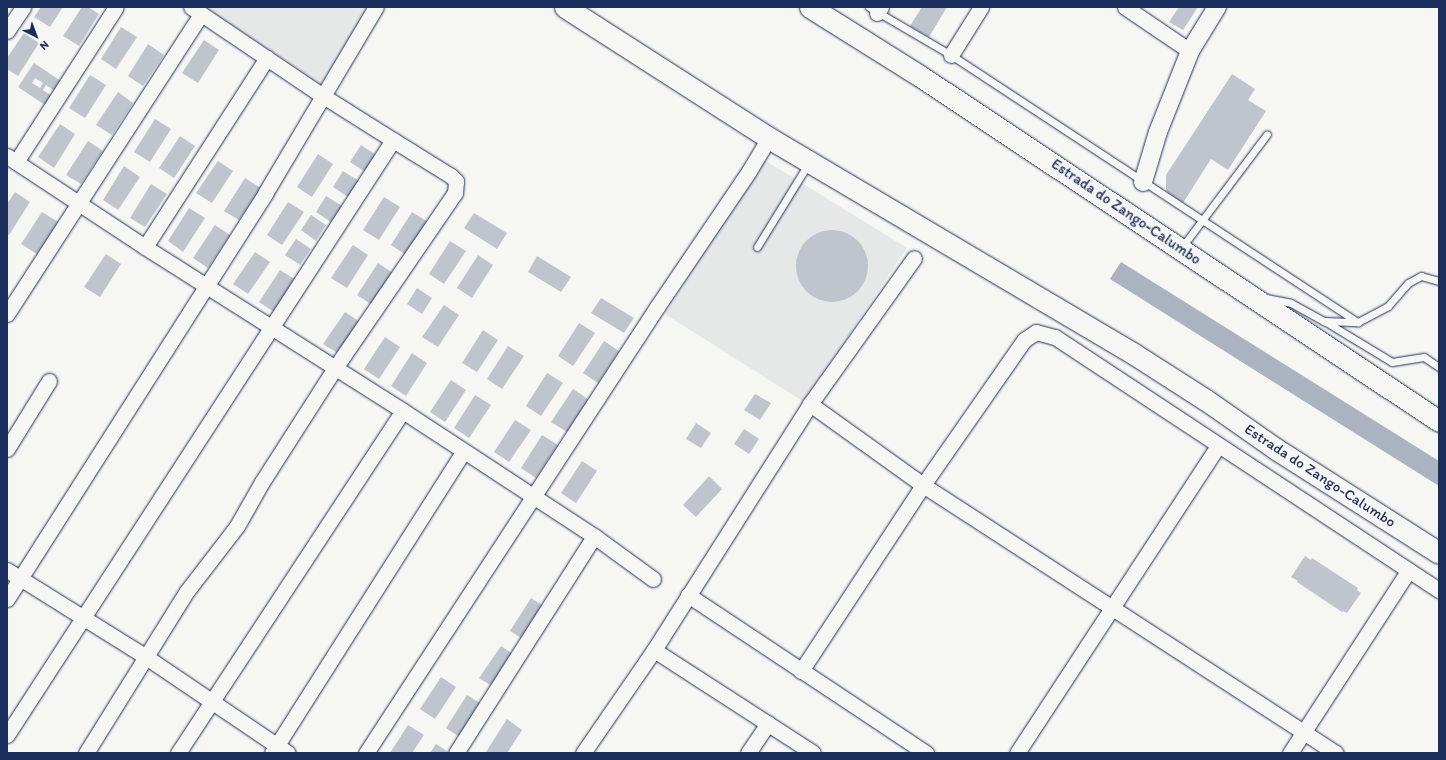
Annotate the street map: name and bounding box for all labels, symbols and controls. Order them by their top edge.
north arrow [16,16,56,56]
text: N [37,38,51,53]
street label: Estrada do Zango-Calumbo [1048,155,1204,269]
street label: Estrada do Zango-Calumbo [1241,420,1399,532]

